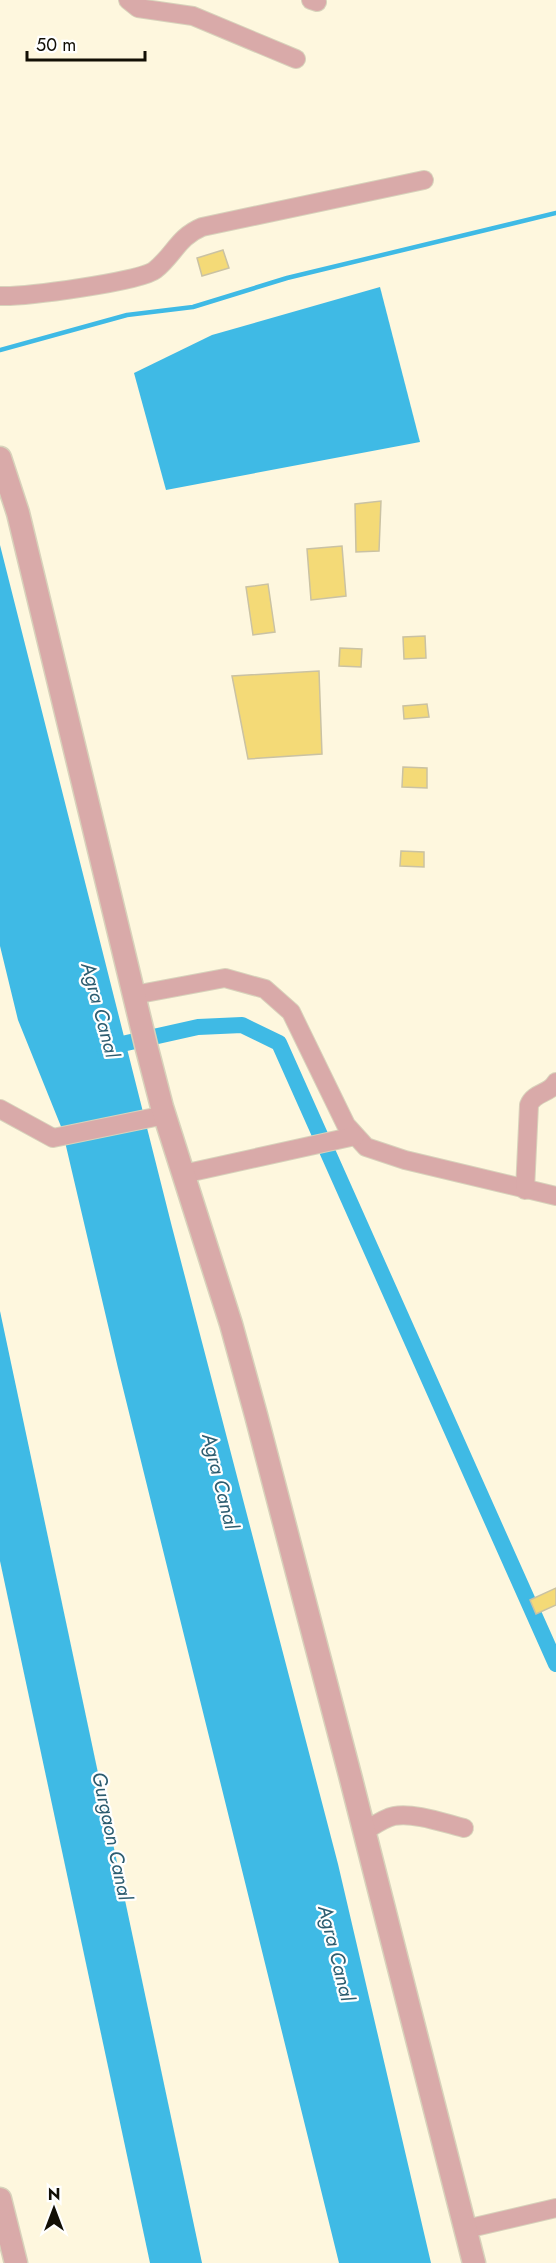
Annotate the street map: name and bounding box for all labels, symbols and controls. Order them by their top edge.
scale bar [27,24,146,62]
text: 50 m [36,32,76,58]
water label: Agra Canal [73,958,127,1062]
water label: Agra Canal [194,1429,246,1533]
water label: Gurgaon Canal [84,1769,140,1904]
water label: Agra Canal [310,1901,362,2005]
north arrow [24,2179,84,2239]
text: N [48,2183,60,2206]

